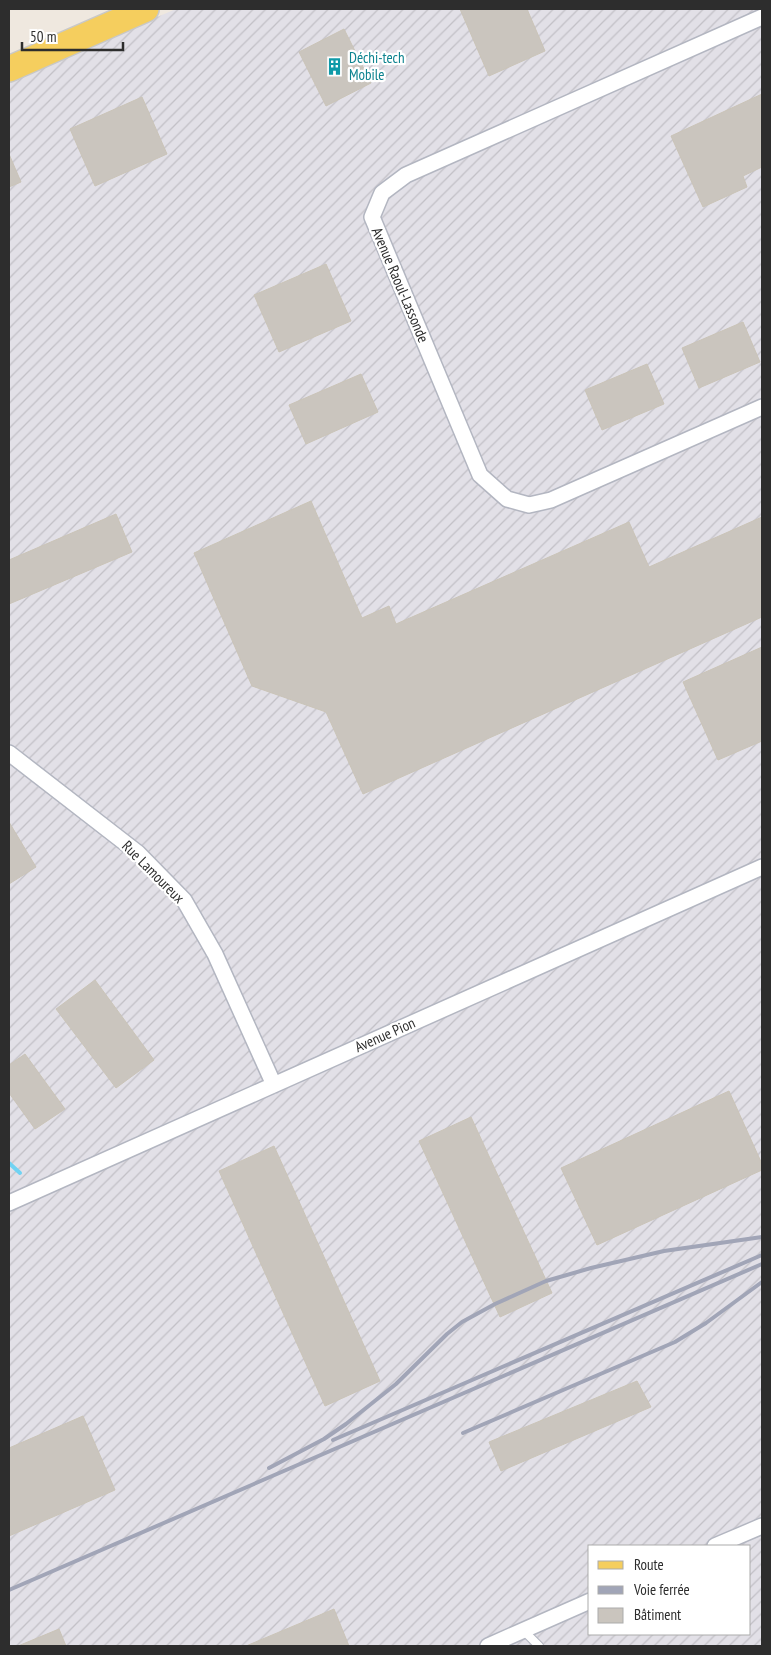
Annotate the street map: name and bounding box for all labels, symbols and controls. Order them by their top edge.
scale bar [22,20,124,52]
text: 50 m [30,27,56,46]
place label: Déchi-tech Mobile [349,48,405,84]
building icon: Déchi-tech Mobile [325,57,345,77]
street label: Avenue Raoul-Lassonde [368,224,433,345]
street label: Rue Lamoureux [118,836,189,907]
street label: Avenue Pion [352,1013,418,1056]
legend [588,1545,751,1635]
text: Route [634,1555,664,1574]
text: Voie ferrée [633,1580,690,1599]
text: Bâtiment [634,1605,681,1624]

